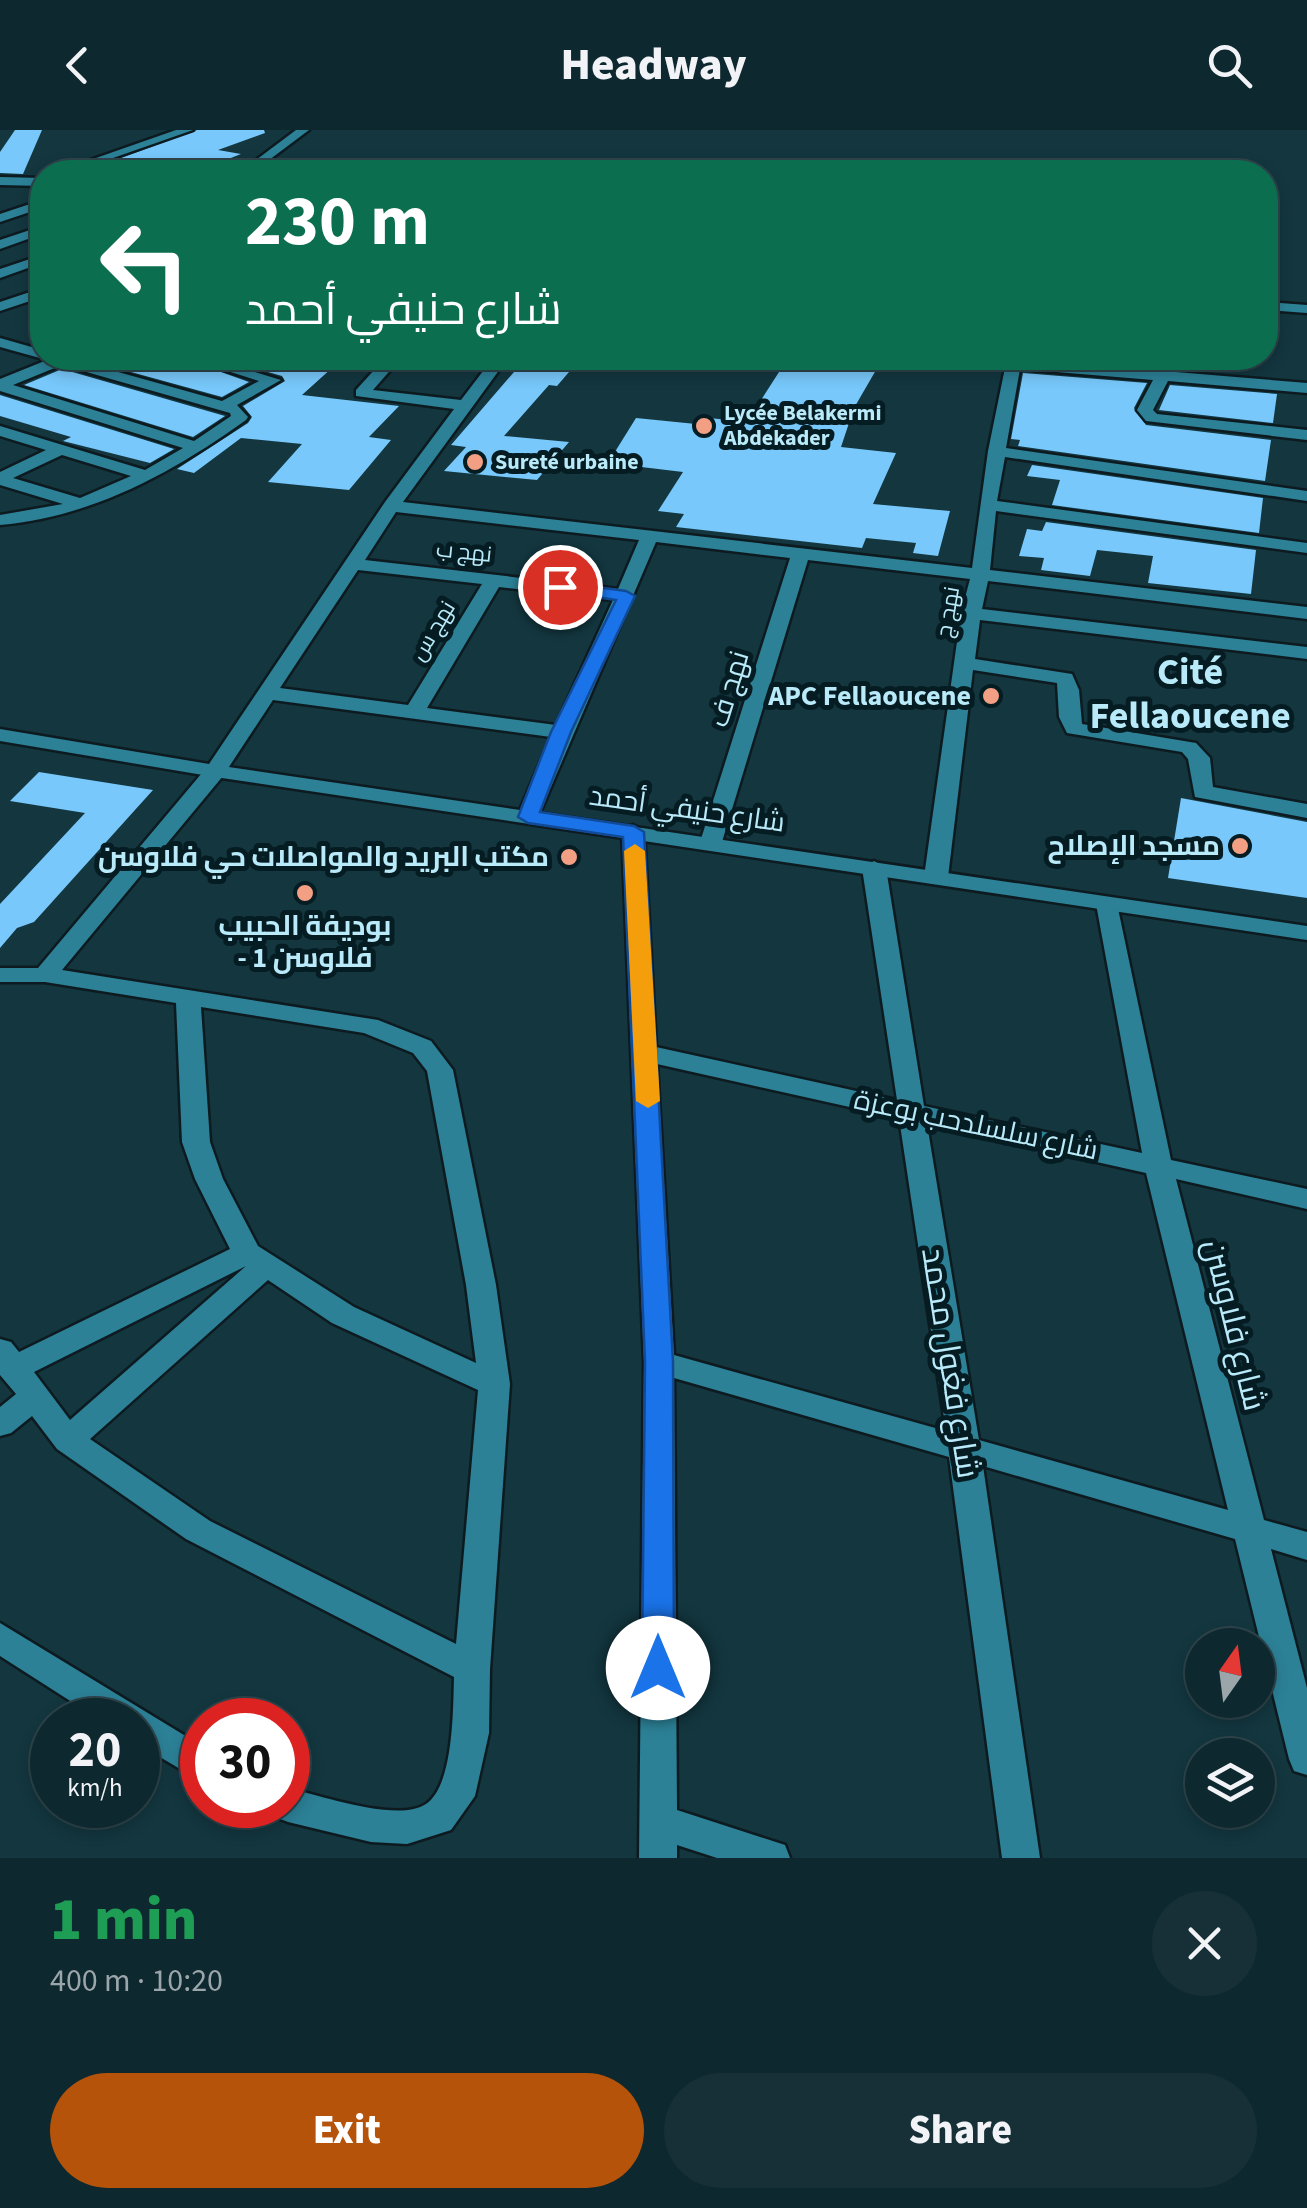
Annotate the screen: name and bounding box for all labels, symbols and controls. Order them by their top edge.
text: Headway [560,33,747,97]
icon: back [50,38,105,93]
icon: search [1202,38,1257,93]
text: 230 m [245,172,430,272]
icon: left [80,200,210,330]
text: شارع حنيفي أحمد [245,278,562,342]
place label: Lycée Belakermi Abdekader [723,397,882,454]
marker: Lycée Belakermi Abdekader [693,415,715,437]
place label: Sureté urbaine [495,446,639,478]
marker: Sureté urbaine [464,451,486,473]
street label: نهج ب [434,533,494,571]
pin [518,545,603,630]
icon: arrive [533,560,588,615]
street label: نهج ج [928,584,968,640]
street label: نهج س [402,595,464,667]
district label: Cité Fellaoucene [1089,645,1291,743]
street label: نهج ف [698,646,760,732]
place label: APC Fellaoucene [767,676,971,716]
marker: APC Fellaoucene [980,685,1002,707]
street label: شارع حنيفي أحمد [587,775,787,844]
place label: مسجد اﻹصلاح [1047,826,1220,866]
marker: مسجد اﻹصلاح [1229,835,1251,857]
place label: مكتب البريد والمواصلات حي فلاوسن [98,837,549,879]
marker: مكتب البريد والمواصلات حي فلاوسن [558,846,580,868]
marker: بوديفة الحبيب - فلاوسن 1 [294,882,316,904]
place label: بوديفة الحبيب - فلاوسن 1 [219,906,391,978]
street label: شارع سلسلدحب بوعزة [850,1080,1102,1170]
street label: شارع فلاوسن [1191,1235,1277,1415]
street label: شارع فغول محمد [909,1244,991,1482]
position arrow [606,1616,710,1720]
north arrow [1185,1628,1275,1718]
map controls [1185,1628,1275,1828]
speed limit sign: 30 [180,1698,310,1828]
text: 20 [69,1715,121,1786]
button: layers [1185,1738,1275,1828]
text: km/h [67,1770,123,1806]
text: 1 min [50,1878,197,1963]
button: close [1152,1891,1257,1996]
text: 400 m · 10:20 [50,1958,223,2004]
button: Exit [50,2073,644,2188]
button: Share [664,2073,1257,2188]

